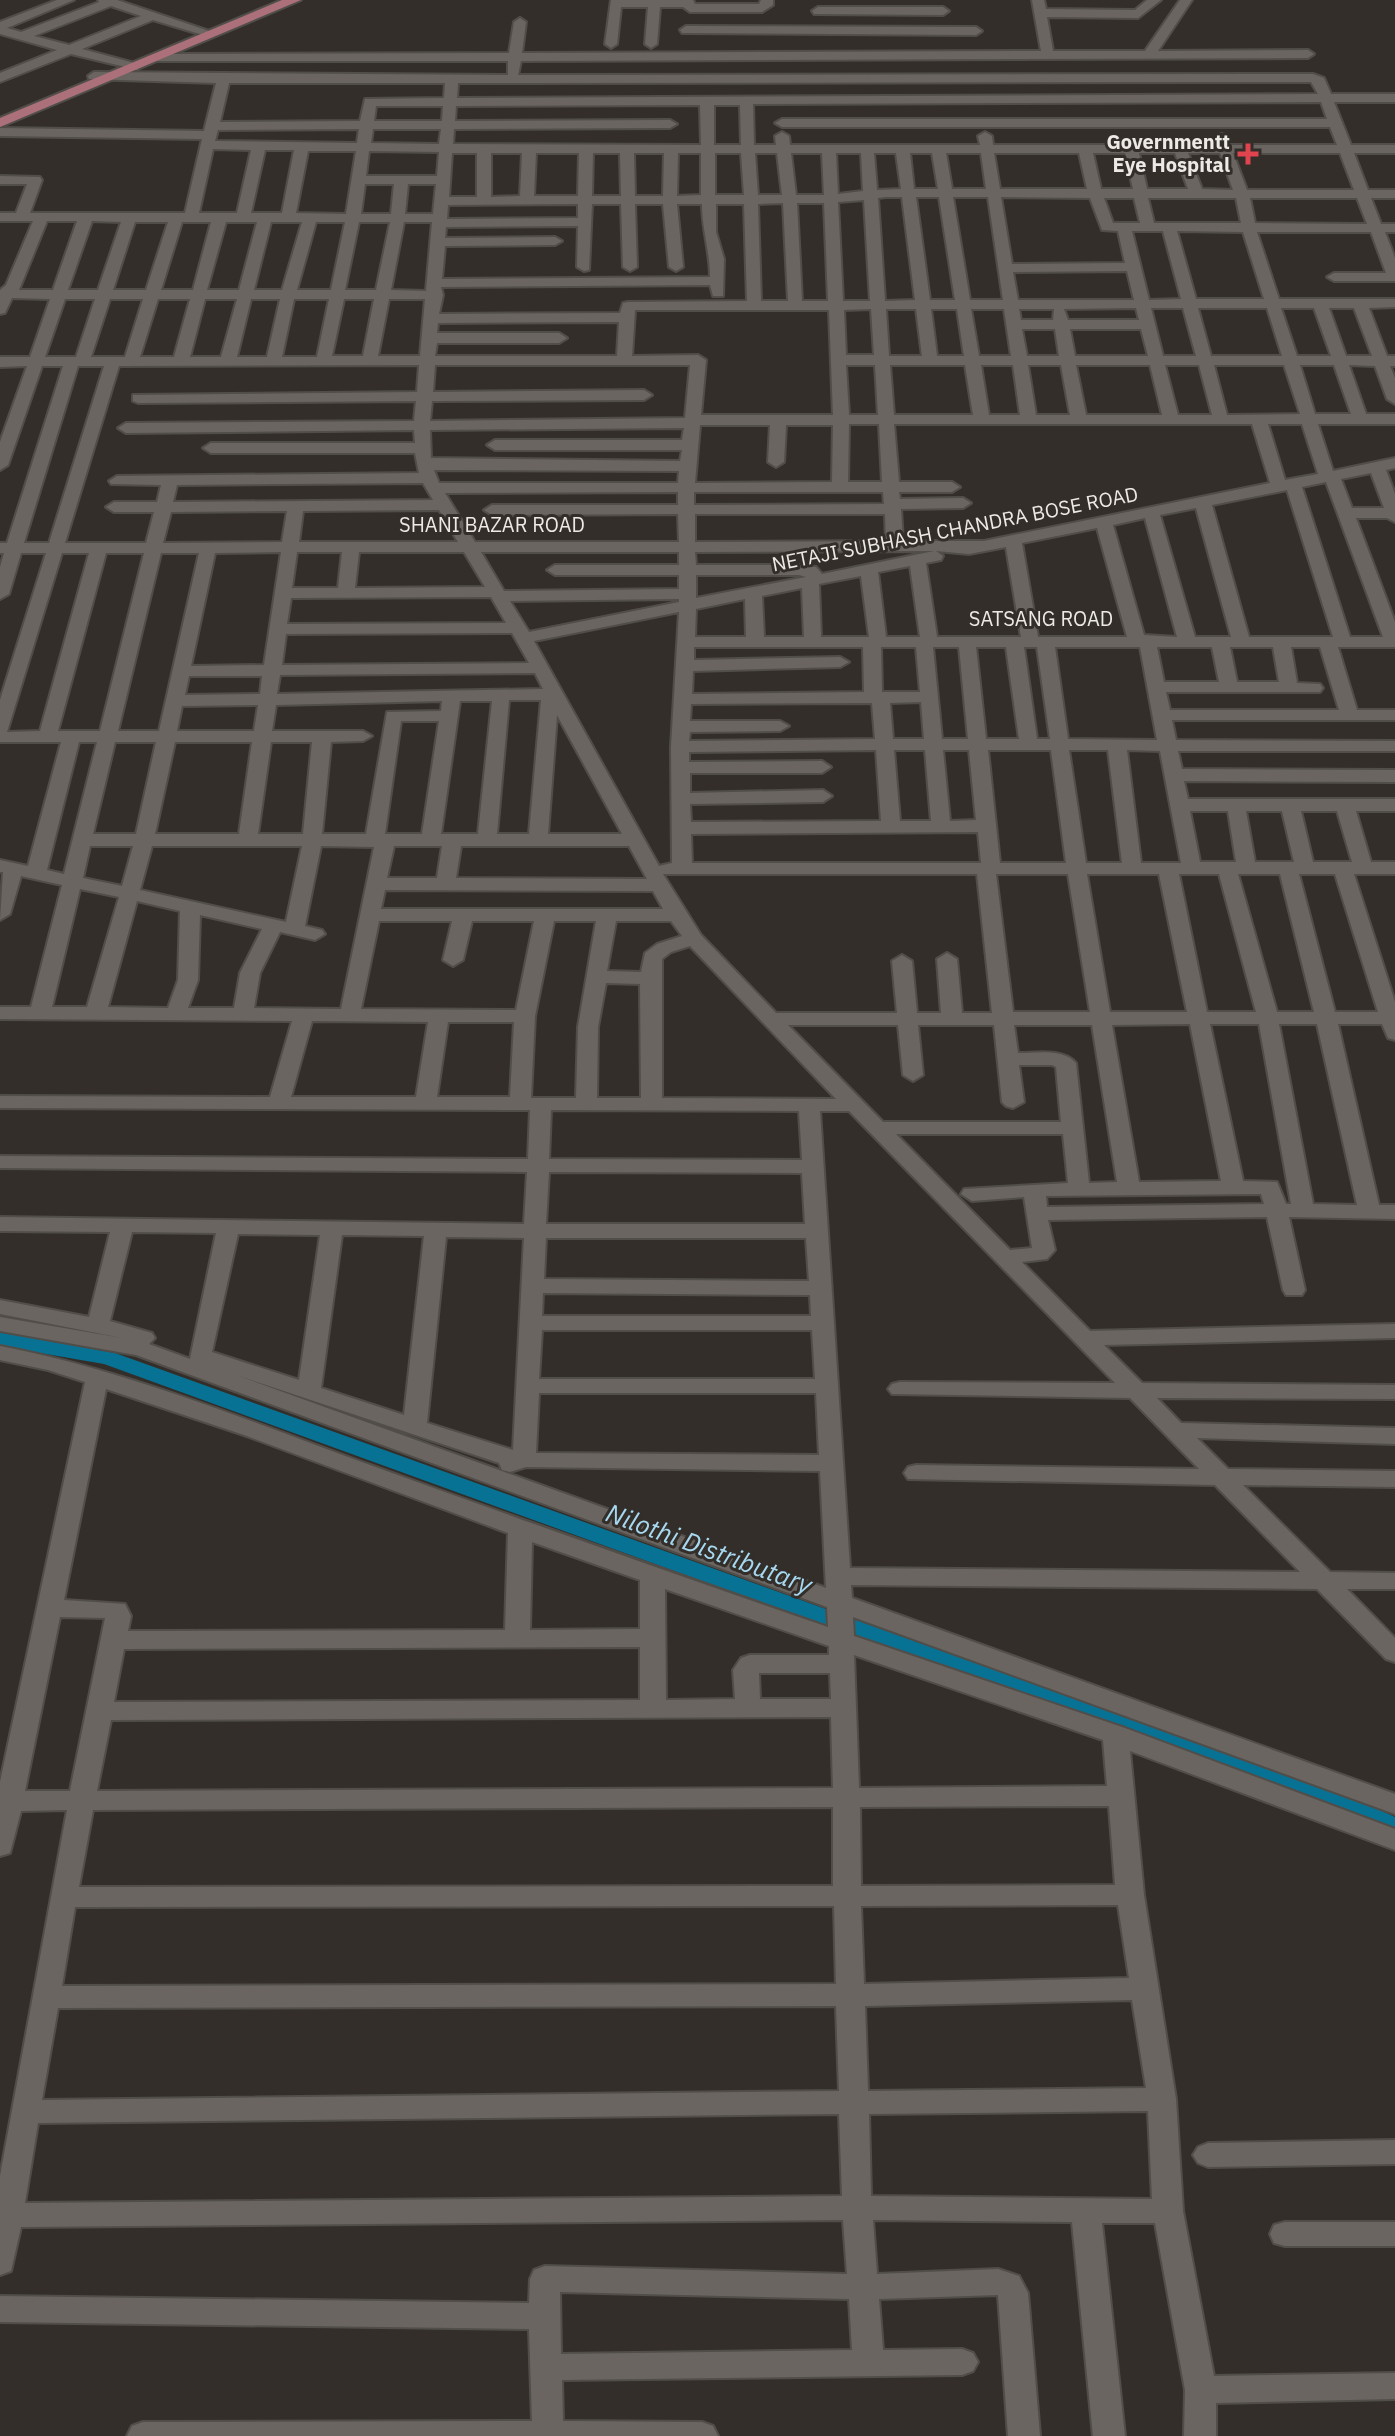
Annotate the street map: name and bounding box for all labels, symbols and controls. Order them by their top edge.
place label: Governmentt Eye Hospital [1106,128,1230,178]
marker: Governmentt Eye Hospital [1237,143,1259,165]
street label: NETAJI SUBHASH CHANDRA BOSE ROAD [769,480,1140,577]
street label: SHANI BAZAR ROAD [399,511,585,538]
street label: SATSANG ROAD [969,605,1113,632]
water label: Nilothi Distributary [602,1495,818,1602]

